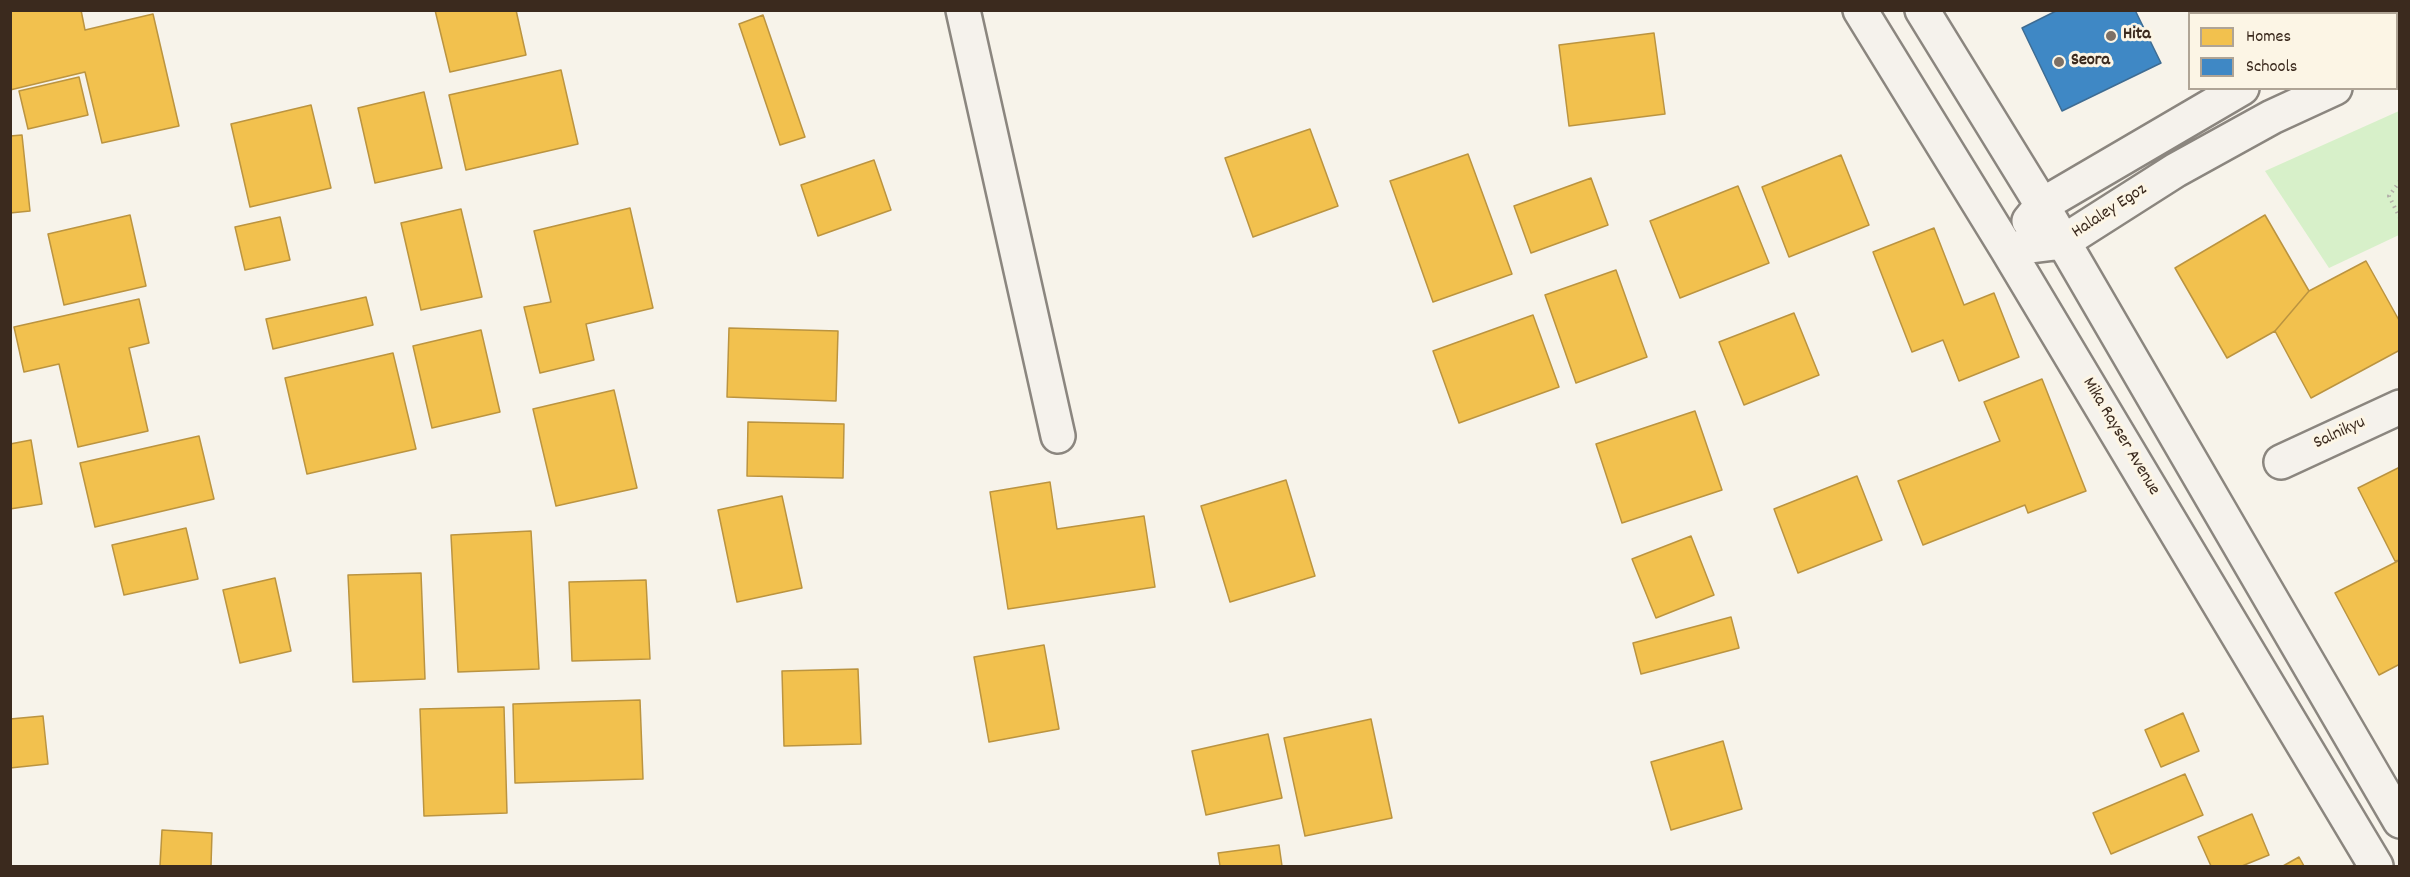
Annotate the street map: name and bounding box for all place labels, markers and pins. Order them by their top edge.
place label: Hita [2123,25,2151,47]
marker: Hita [2104,29,2118,43]
place label: Seora [2071,51,2110,73]
marker: Seora [2052,55,2066,69]

